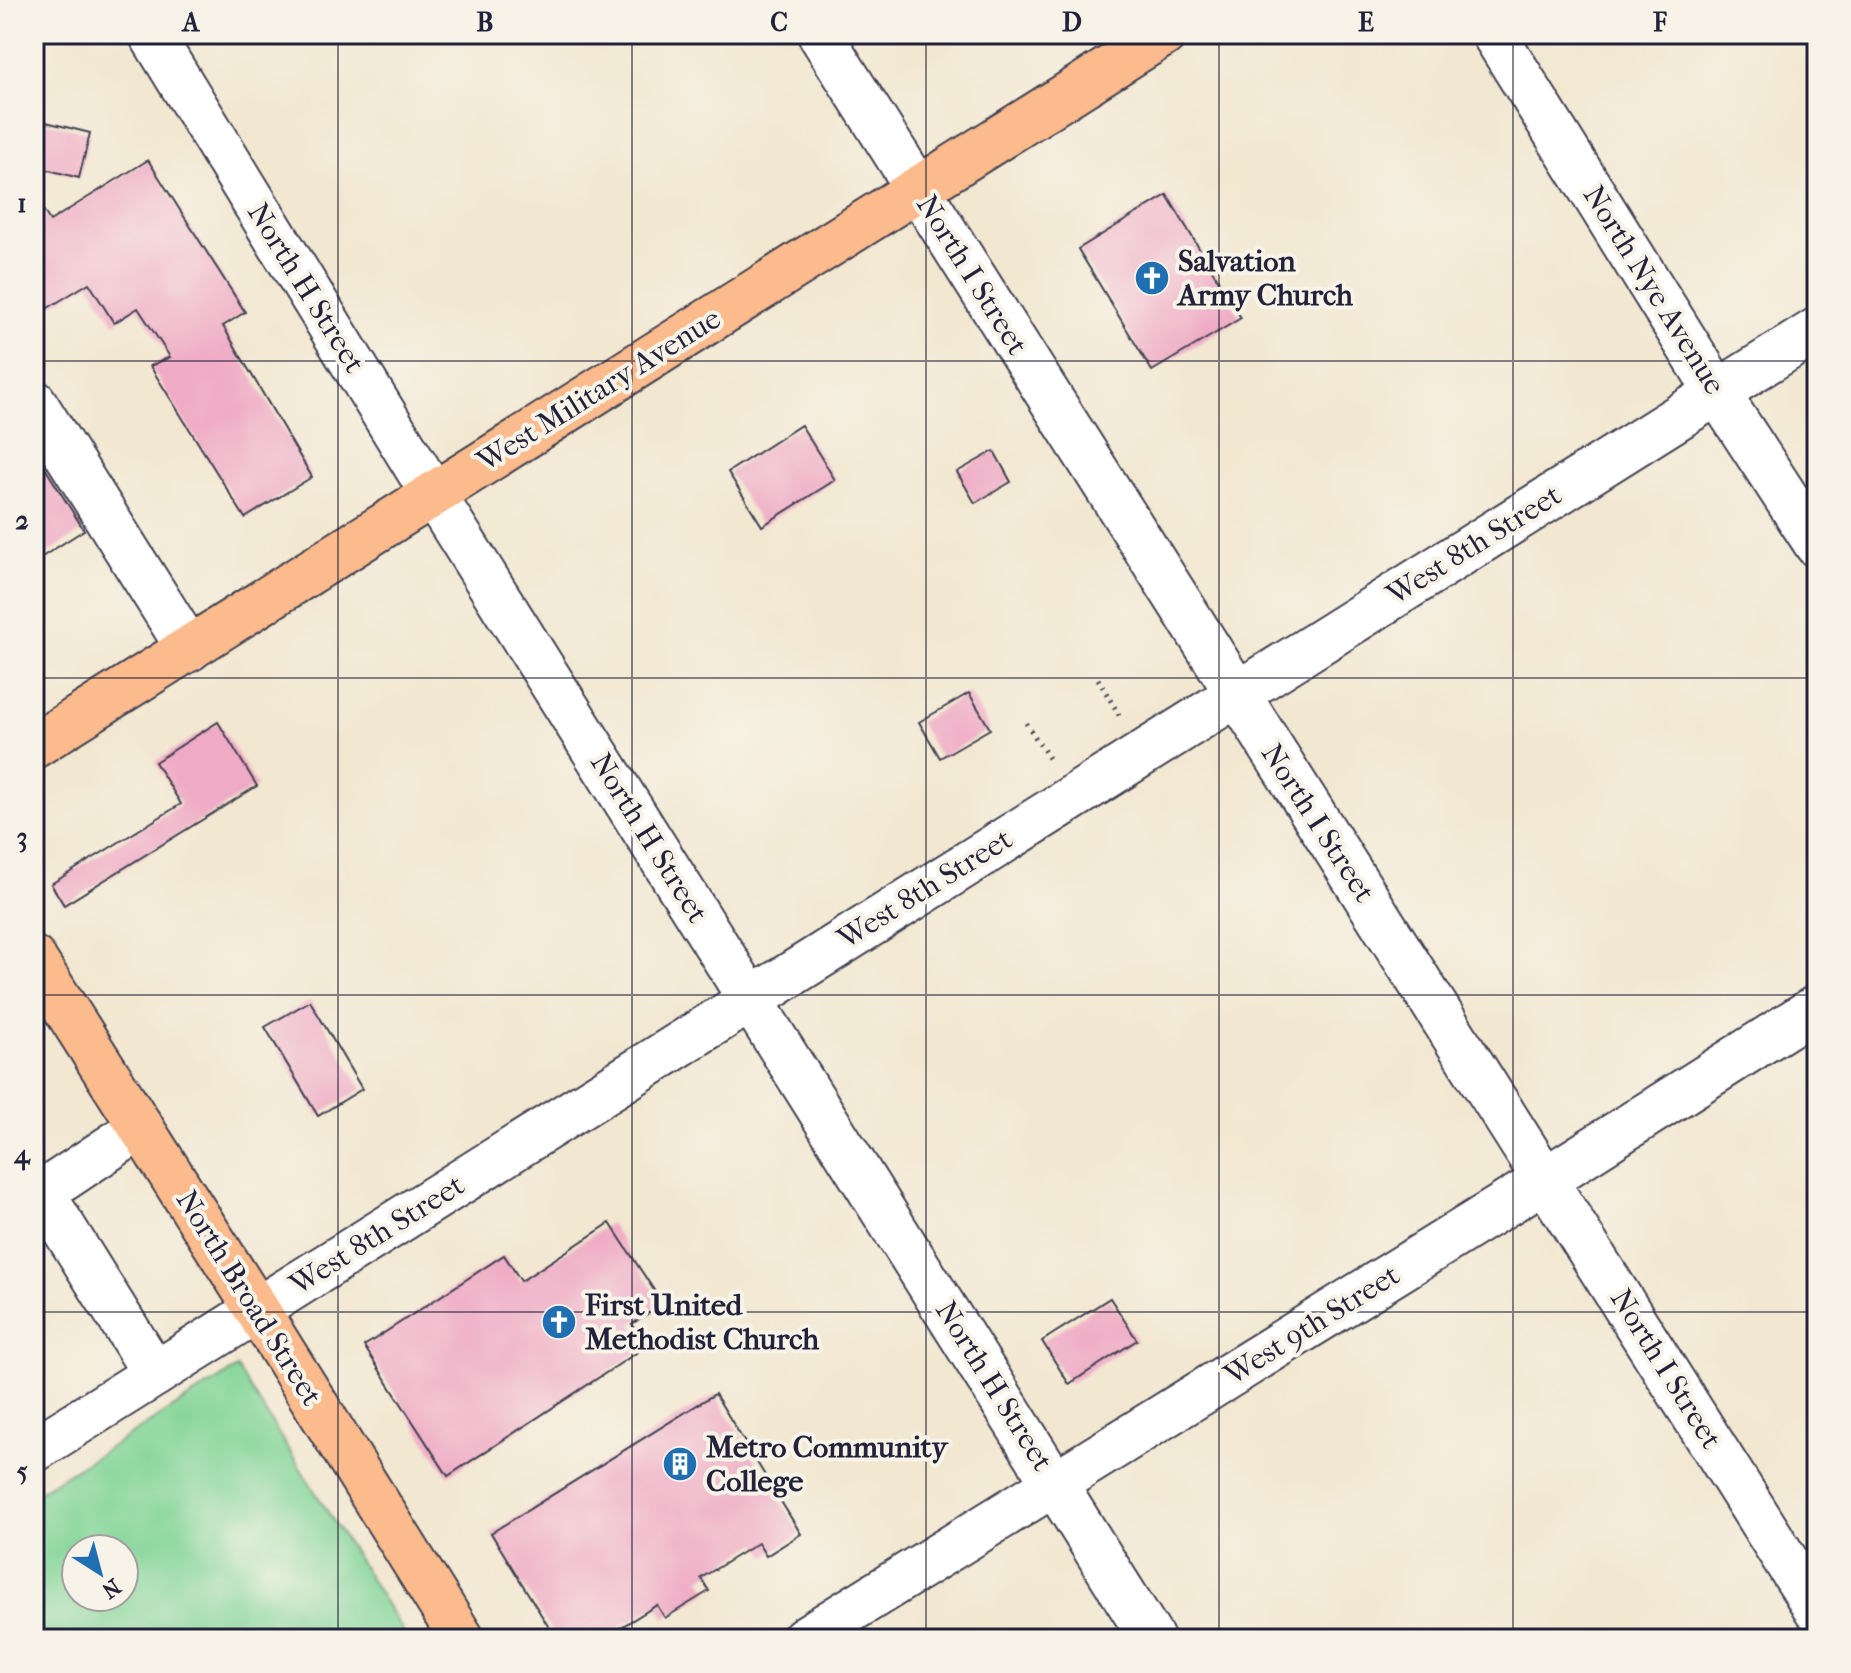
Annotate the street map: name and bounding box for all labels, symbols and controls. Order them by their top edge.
text: A [181,7,201,38]
text: B [477,7,494,38]
text: C [770,7,788,38]
text: D [1062,7,1082,38]
text: E [1358,7,1374,38]
text: F [1652,7,1667,38]
street label: North Nye Avenue [1576,179,1732,401]
text: 1 [17,188,27,219]
street label: North I Street [909,189,1035,361]
street label: North H Street [240,197,372,380]
place label: Salvation Army Church [1176,244,1354,313]
church icon: Salvation Army Church [1133,259,1171,297]
street label: West Military Avenue [470,301,727,480]
street label: West 8th Street [1380,477,1568,613]
text: 2 [15,505,29,536]
street label: North I Street [1254,737,1382,909]
street label: North H Street [583,747,715,930]
street label: West 8th Street [831,821,1019,957]
text: 3 [17,822,27,853]
text: 4 [13,1139,31,1171]
street label: West 8th Street [283,1167,471,1303]
street label: North Broad Street [169,1184,329,1412]
street label: West 9th Street [1217,1257,1406,1393]
street label: North I Street [1603,1283,1729,1455]
place label: First United Methodist Church [585,1288,820,1357]
street label: North H Street [928,1295,1060,1478]
church icon: First United Methodist Church [540,1303,578,1341]
place label: Metro Community College [706,1430,950,1499]
building icon: Metro Community College [661,1445,699,1483]
text: 5 [16,1456,28,1487]
north arrow [60,1533,140,1613]
text: N [97,1573,126,1604]

